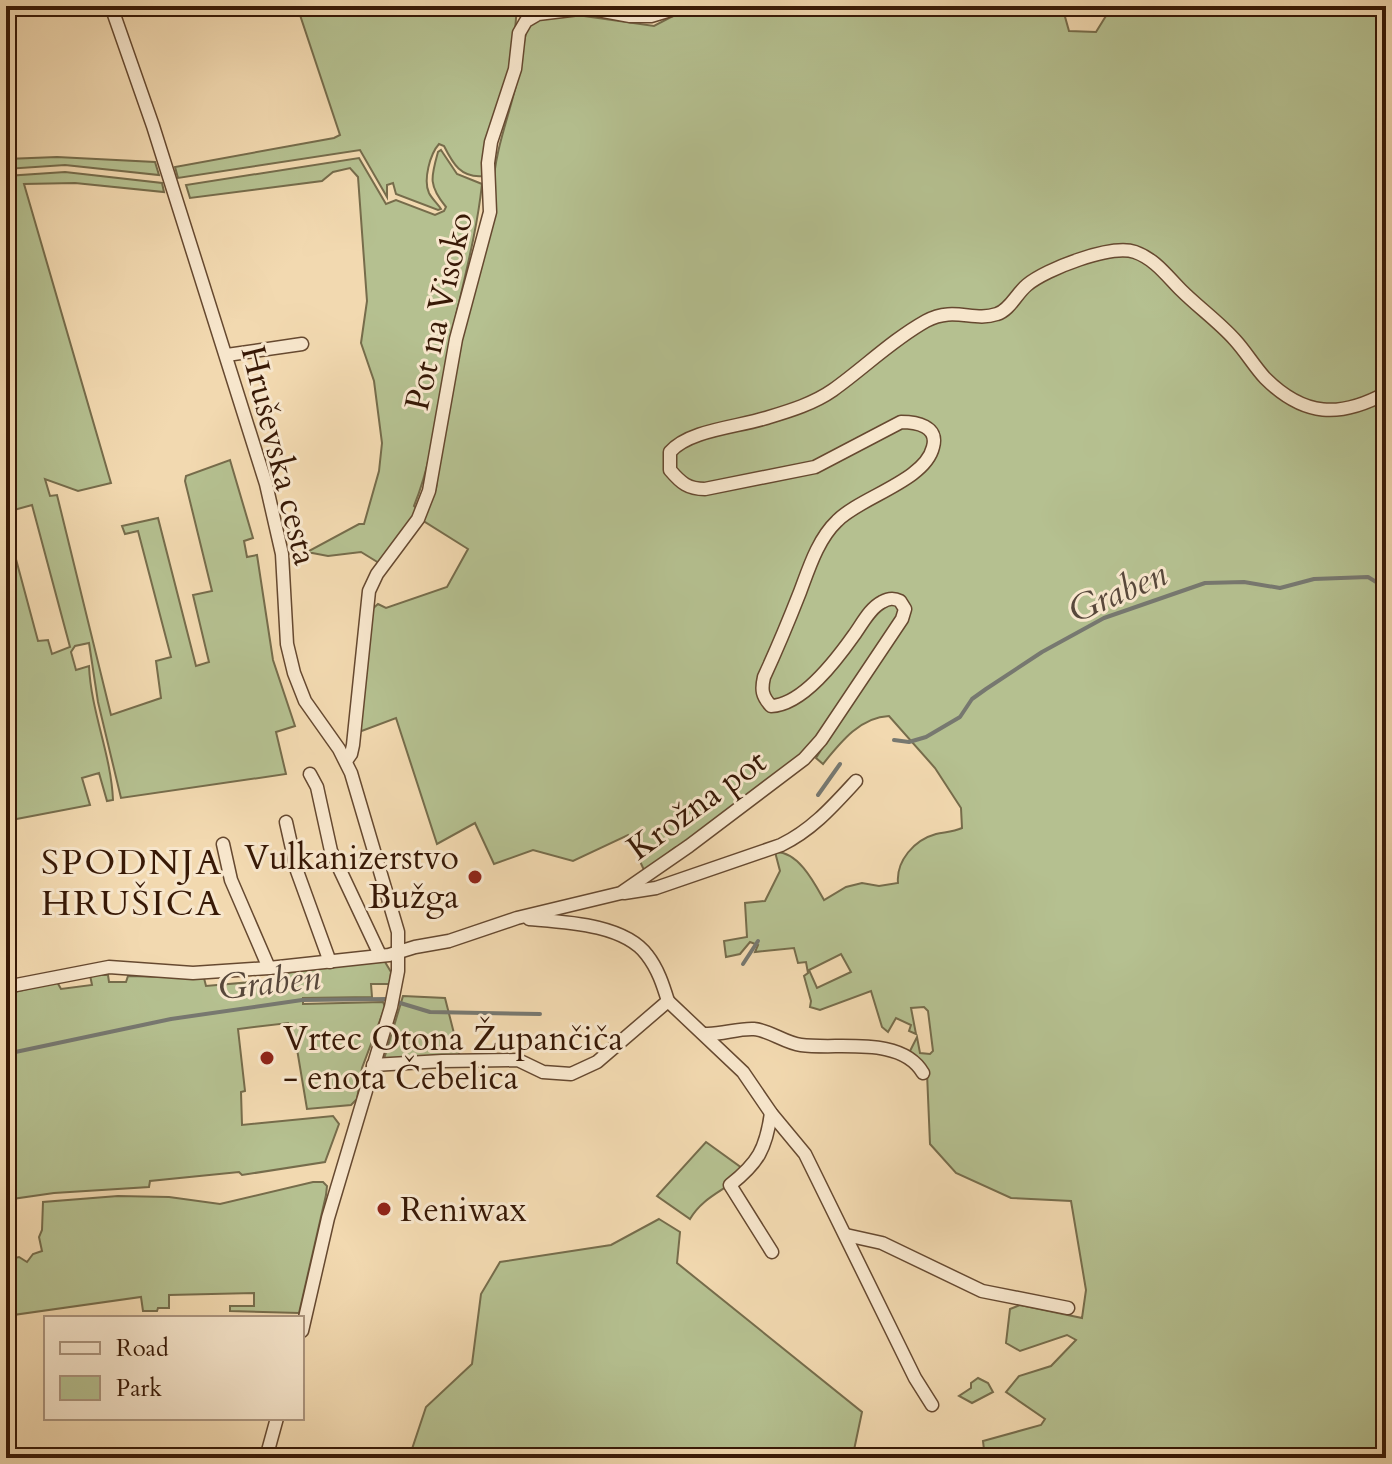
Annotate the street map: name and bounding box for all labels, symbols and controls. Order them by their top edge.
street label: Pot na Visoko [394,207,484,415]
street label: Hruševska cesta [230,341,329,570]
water label: Graben [1061,550,1175,635]
street label: Krožna pot [618,739,776,871]
place label: Vulkanizerstvo Bužga [244,835,459,920]
district label: SPODNJA HRUŠICA [41,838,223,928]
marker: Vulkanizerstvo Bužga [466,868,484,886]
water label: Graben [216,953,323,1012]
place label: Vrtec Otona Župančiča - enota Čebelica [283,1016,623,1101]
marker: Vrtec Otona Župančiča - enota Čebelica [258,1049,276,1067]
place label: Reniwax [400,1187,527,1233]
marker: Reniwax [375,1200,393,1218]
legend [44,1316,304,1420]
text: Road [116,1332,169,1365]
text: Park [116,1372,162,1405]

